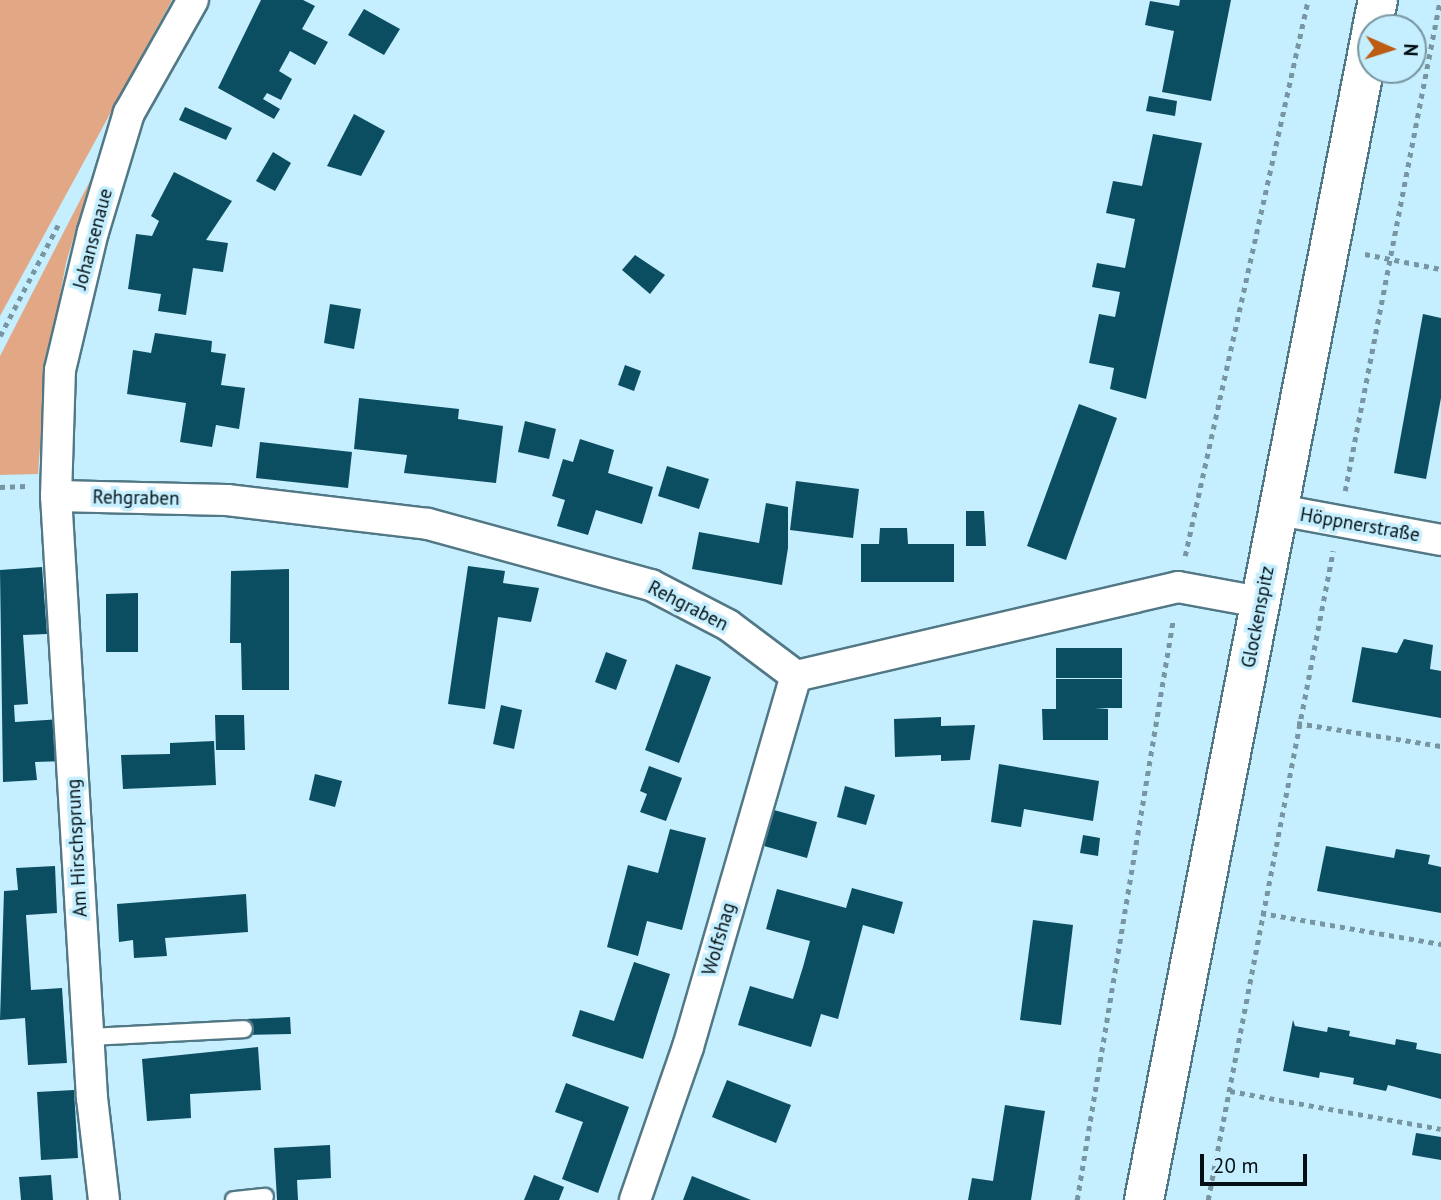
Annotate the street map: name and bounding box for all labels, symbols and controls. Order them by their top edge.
north arrow [1357,14,1427,84]
text: N [1399,43,1423,57]
street label: Johansenaue [69,186,117,292]
street label: Rehgraben [92,486,180,510]
street label: Höppnerstraße [1298,503,1422,547]
street label: Glockenspitz [1237,564,1279,670]
street label: Rehgraben [644,576,732,636]
street label: Am Hirschsprung [62,778,92,918]
street label: Wolfshag [698,900,740,978]
scale bar [1203,1140,1310,1184]
text: 20 m [1213,1152,1259,1179]

